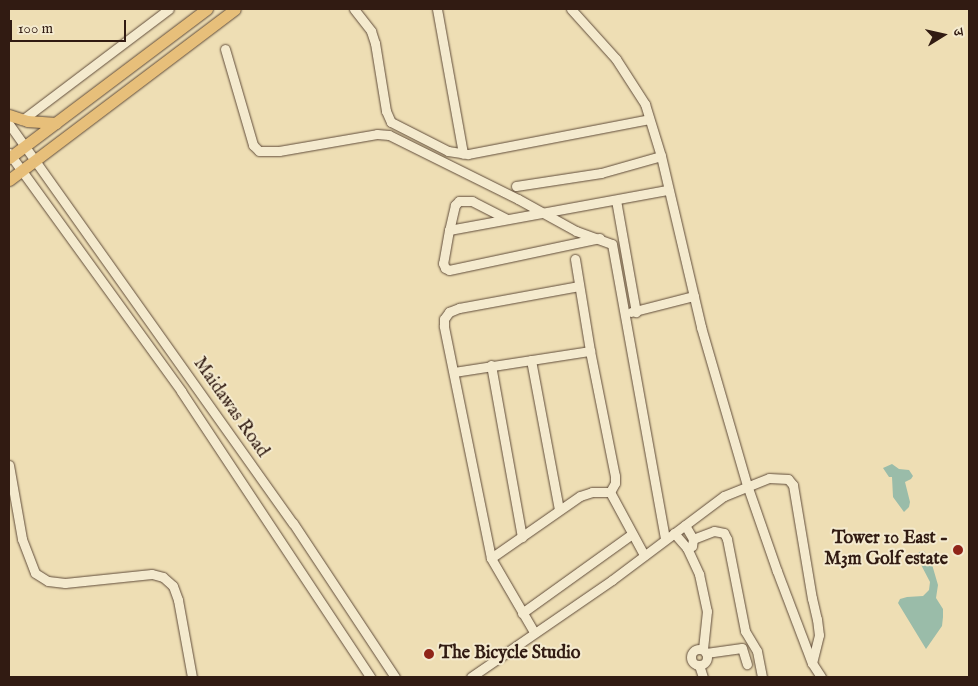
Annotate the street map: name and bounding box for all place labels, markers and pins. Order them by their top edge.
place label: Tower 10 East - M3m Golf estate [824,529,948,572]
marker: Tower 10 East - M3m Golf estate [952,544,964,556]
place label: The Bicycle Studio [439,643,580,665]
marker: The Bicycle Studio [423,648,435,660]

